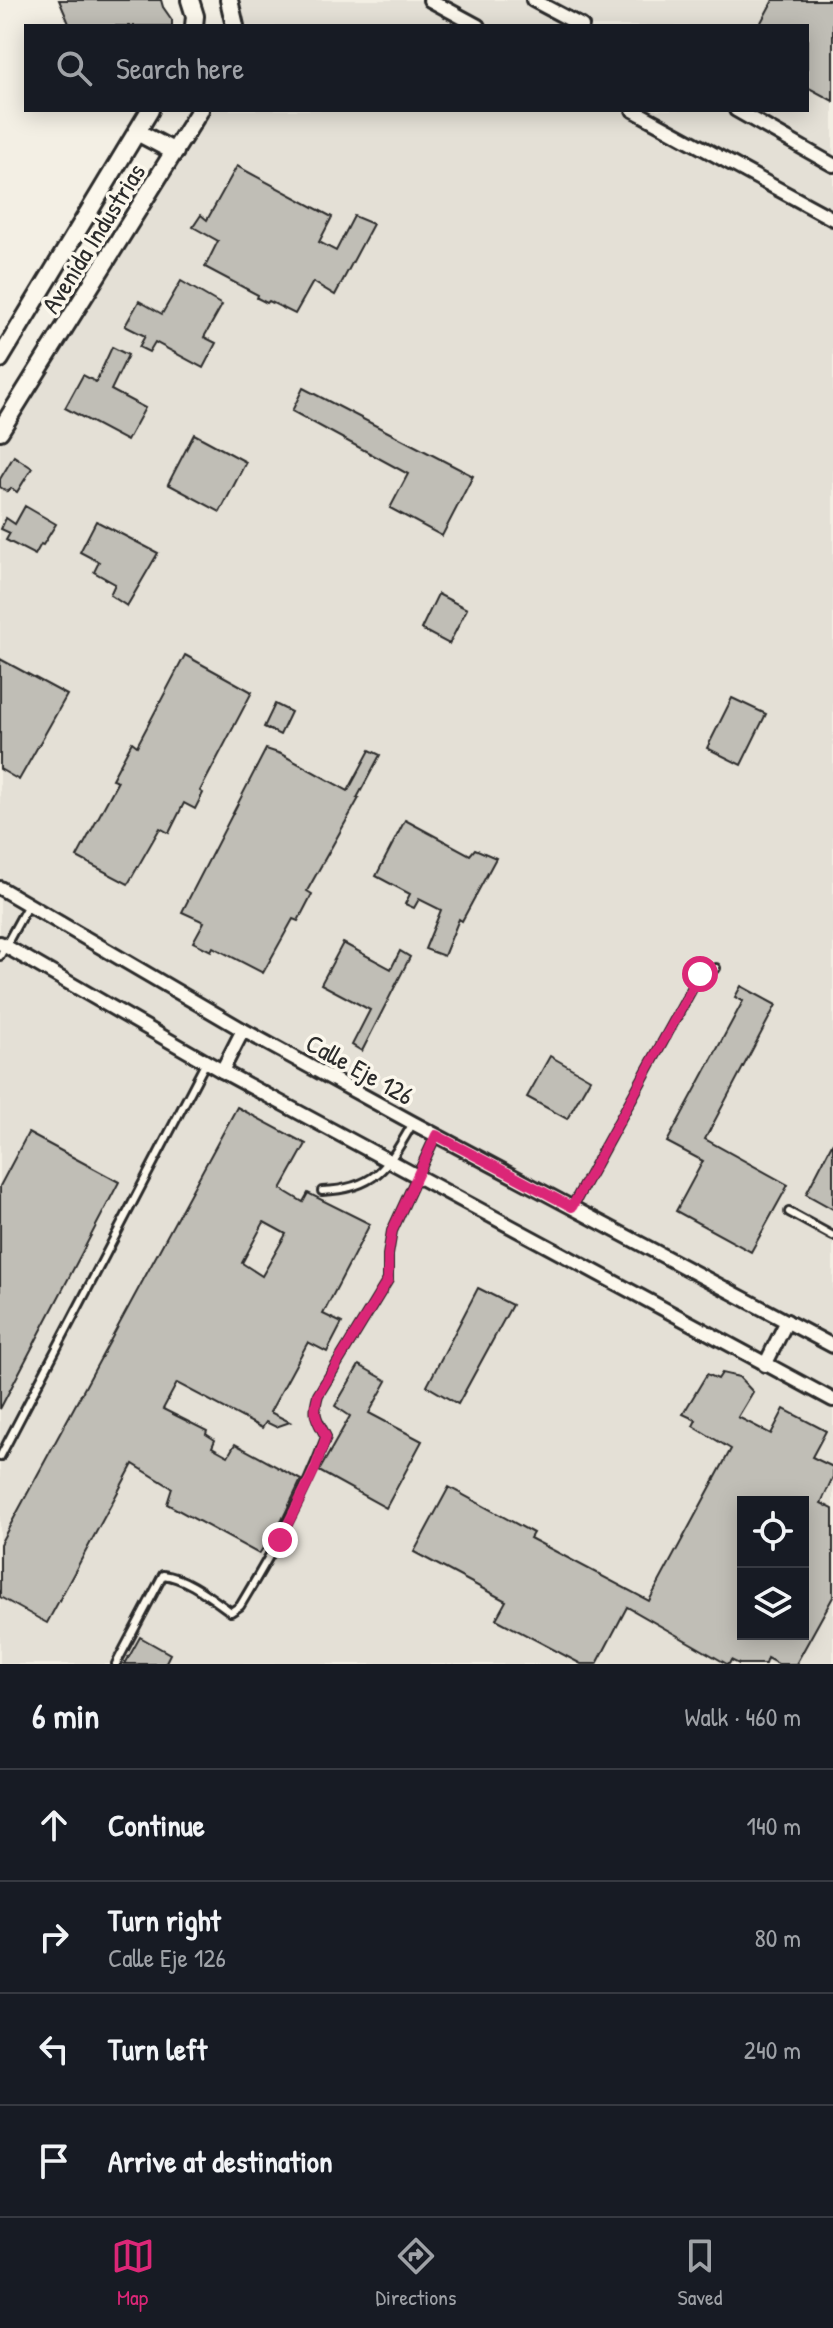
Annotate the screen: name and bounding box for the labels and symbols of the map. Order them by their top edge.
street label: Avenida Industrias [33,156,153,320]
route start [682,956,718,992]
street label: Calle Eje 126 [300,1025,420,1113]
route end [262,1522,298,1558]

